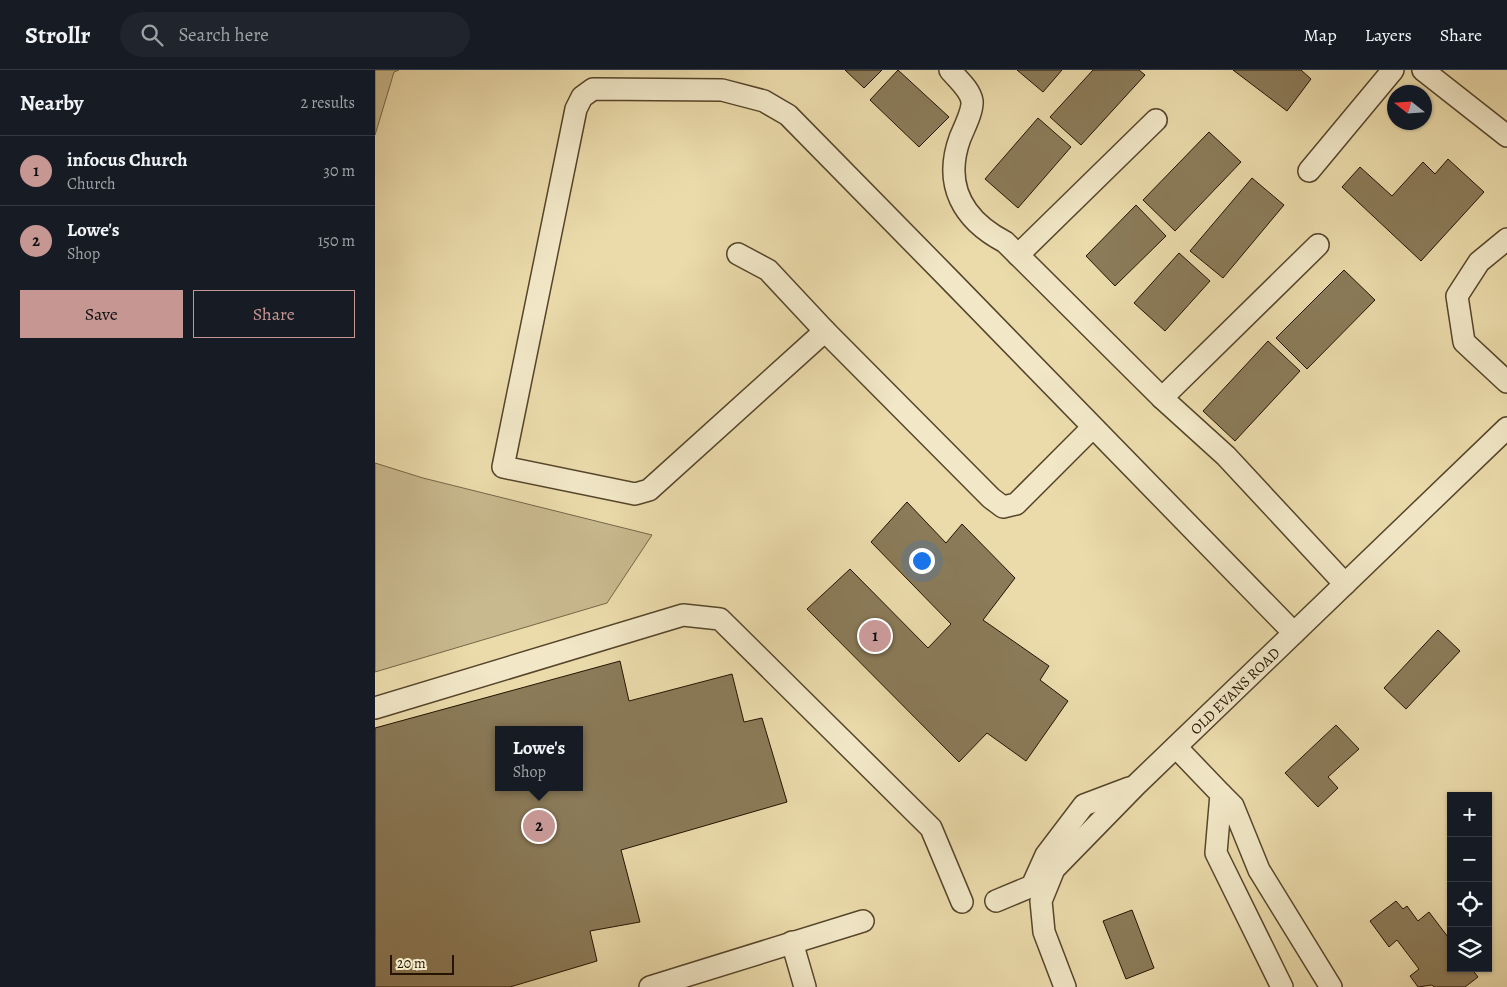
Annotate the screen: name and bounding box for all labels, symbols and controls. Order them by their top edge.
search box [120,12,470,57]
text: Strollr [25,19,90,51]
icon: search [138,21,166,49]
text: Search here [178,22,269,48]
text: Map [1304,23,1337,47]
text: Layers [1365,23,1412,47]
text: Share [1440,23,1482,47]
north arrow [1387,85,1432,130]
text: Nearby [20,89,83,117]
text: 2 results [300,92,355,114]
text: infocus Church [67,147,187,173]
text: 1 [33,160,39,182]
text: 30 m [323,160,355,182]
text: Church [67,173,116,195]
text: Lowe's [67,217,120,243]
text: 2 [32,230,40,252]
text: 150 m [318,230,355,252]
text: Shop [67,243,100,265]
button: Save [20,290,183,338]
button: Share [193,290,355,338]
your location [909,548,935,574]
pin: 1 [859,617,891,655]
street label: OLD EVANS ROAD [1186,643,1284,739]
popup [495,726,583,791]
text: Lowe's [513,735,565,761]
text: Shop [513,761,546,783]
map controls [1447,792,1492,972]
button: + [1447,792,1492,837]
pin: 2 [523,807,555,845]
button: − [1447,837,1492,882]
button: locate [1447,882,1492,927]
button: layers [1447,927,1492,972]
scale bar [390,952,454,975]
text: 20 m [397,954,426,973]

